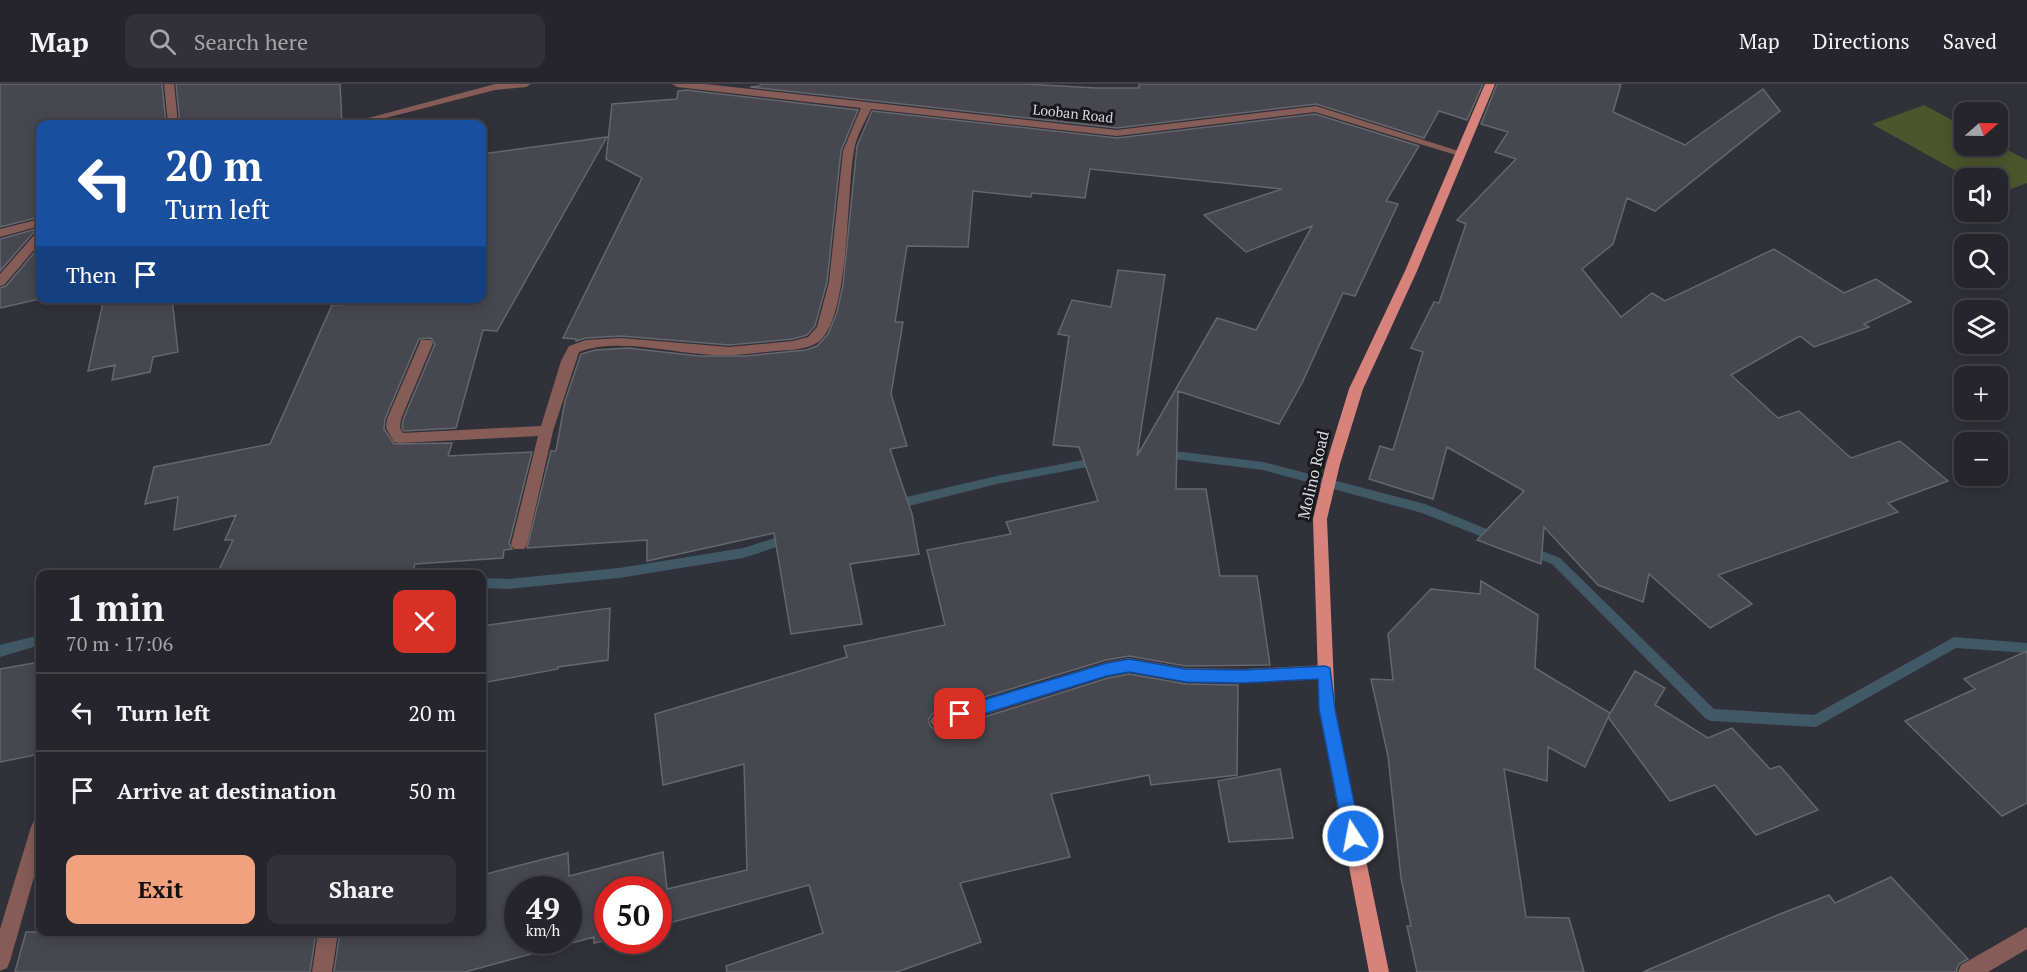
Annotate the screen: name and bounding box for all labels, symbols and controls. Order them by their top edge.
search box [125,14,545,68]
text: Map [30,23,89,60]
icon: search [146,25,179,58]
text: Search here [194,27,308,56]
text: Map [1739,27,1780,55]
text: Directions [1813,27,1910,55]
text: Saved [1943,27,1997,55]
street label: Looban Road [1032,99,1114,127]
north arrow [1954,102,2008,156]
map controls [1954,102,2008,486]
text: 20 m [165,137,263,193]
icon: left [66,144,144,222]
button: sound [1954,168,2008,222]
text: Turn left [165,191,270,227]
button: search [1954,234,2008,288]
icon: arrive [129,258,162,291]
text: Then [66,260,117,289]
button: layers [1954,300,2008,354]
button: + [1954,366,2008,420]
street label: Molino Road [1292,428,1334,521]
button: − [1954,432,2008,486]
text: 1 min [66,584,164,631]
button: close [393,590,456,653]
text: 70 m · 17:06 [66,630,173,657]
pin [934,688,985,739]
icon: left [66,696,99,729]
icon: arrive [943,697,976,730]
text: Turn left [117,698,210,727]
text: 20 m [408,698,456,727]
icon: arrive [66,774,99,807]
text: Arrive at destination [117,776,336,805]
text: 50 m [408,776,456,805]
position arrow [1321,804,1385,868]
button: Exit [66,855,255,924]
button: Share [267,855,456,924]
speed limit sign: 50 [594,876,672,954]
text: 49 [526,888,560,928]
text: km/h [526,920,560,940]

